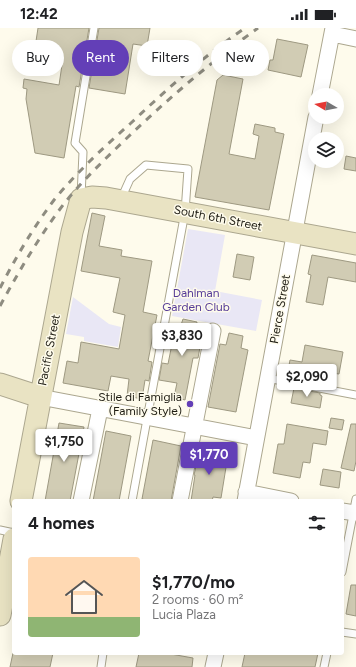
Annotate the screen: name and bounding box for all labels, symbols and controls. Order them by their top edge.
text: 12:42 [20,5,58,23]
chip: Buy [12,40,64,76]
chip: Rent [72,40,129,76]
chip: Filters [137,40,203,76]
chip: New [211,40,269,76]
north arrow [308,88,344,124]
map controls [308,88,344,168]
button: layers [308,132,344,168]
street label: South 6th Street [173,203,264,234]
street label: Pierce Street [267,273,293,345]
park label: Dahlman Garden Club [162,286,230,314]
street label: Pacific Street [35,313,63,387]
pin: $3,830 [149,323,215,357]
text: $3,830 [161,328,203,343]
pin: $2,090 [274,364,340,398]
text: $2,090 [286,369,328,384]
place label: Stile di Famiglia (Family Style) [98,390,182,418]
marker: Stile di Famiglia (Family Style) [185,399,195,409]
pin: $1,750 [31,429,97,463]
text: $1,750 [44,434,84,449]
pin: $1,770 [176,442,242,476]
text: $1,770 [190,447,228,462]
icon: filters [306,512,328,534]
text: 4 homes [28,513,95,533]
text: $1,770/mo [152,572,235,592]
icon: home [60,573,108,621]
text: 2 rooms · 60 m² [152,592,243,607]
text: Lucia Plaza [152,607,216,622]

